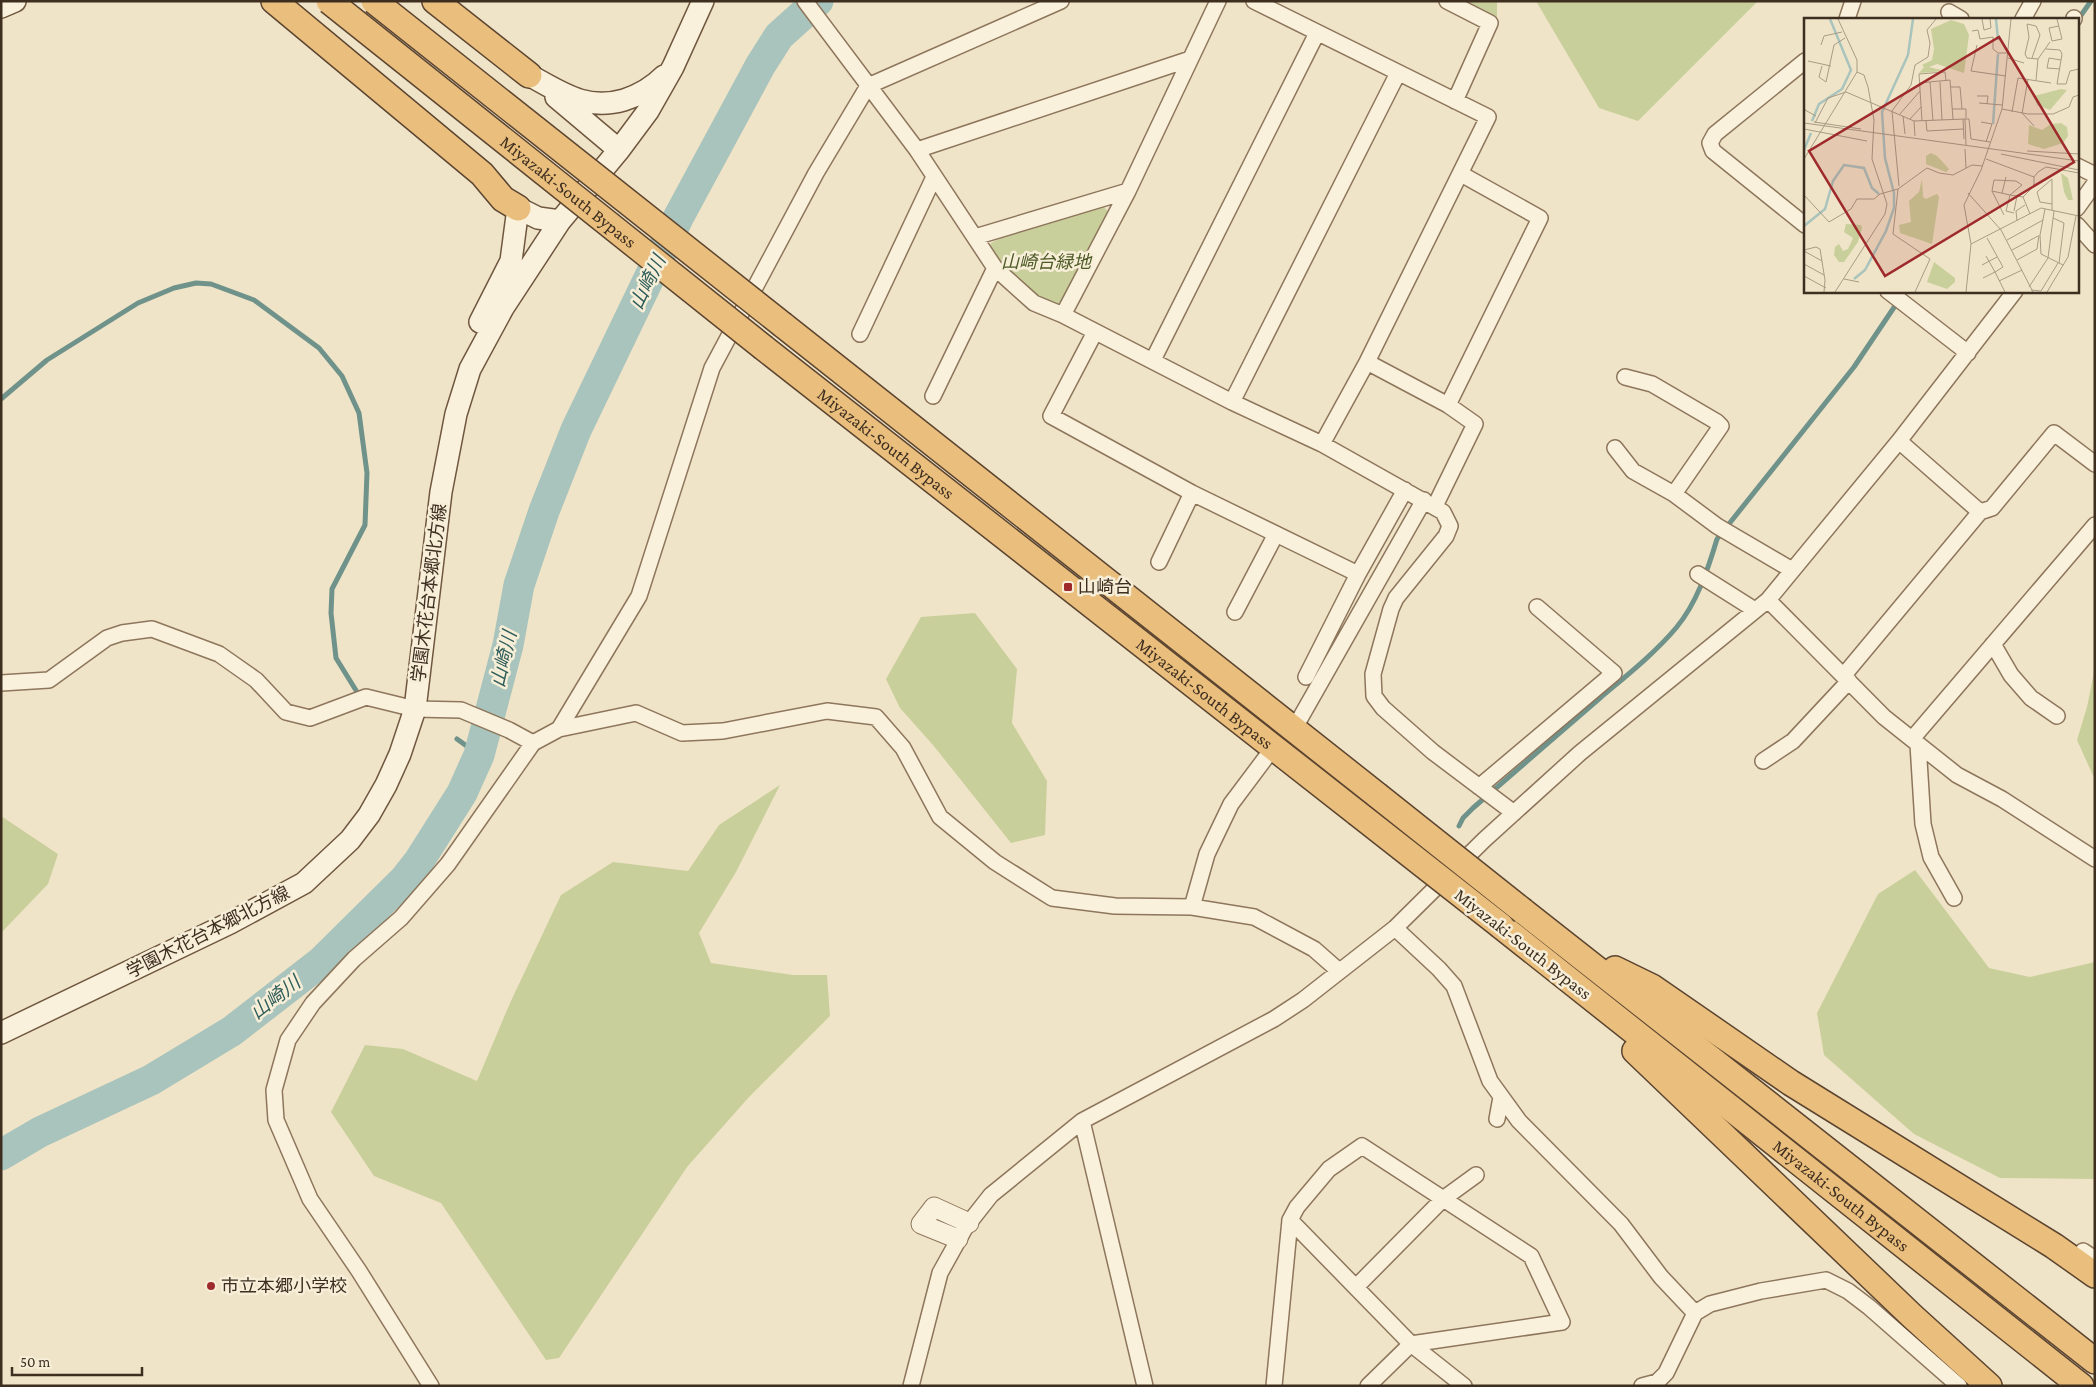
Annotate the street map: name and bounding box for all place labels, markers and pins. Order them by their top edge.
place label: 山崎台 [1078,577,1132,597]
marker: 山崎台 [1062,581,1074,593]
place label: 市立本郷小学校 [221,1276,347,1296]
marker: 市立本郷小学校 [205,1280,217,1292]

